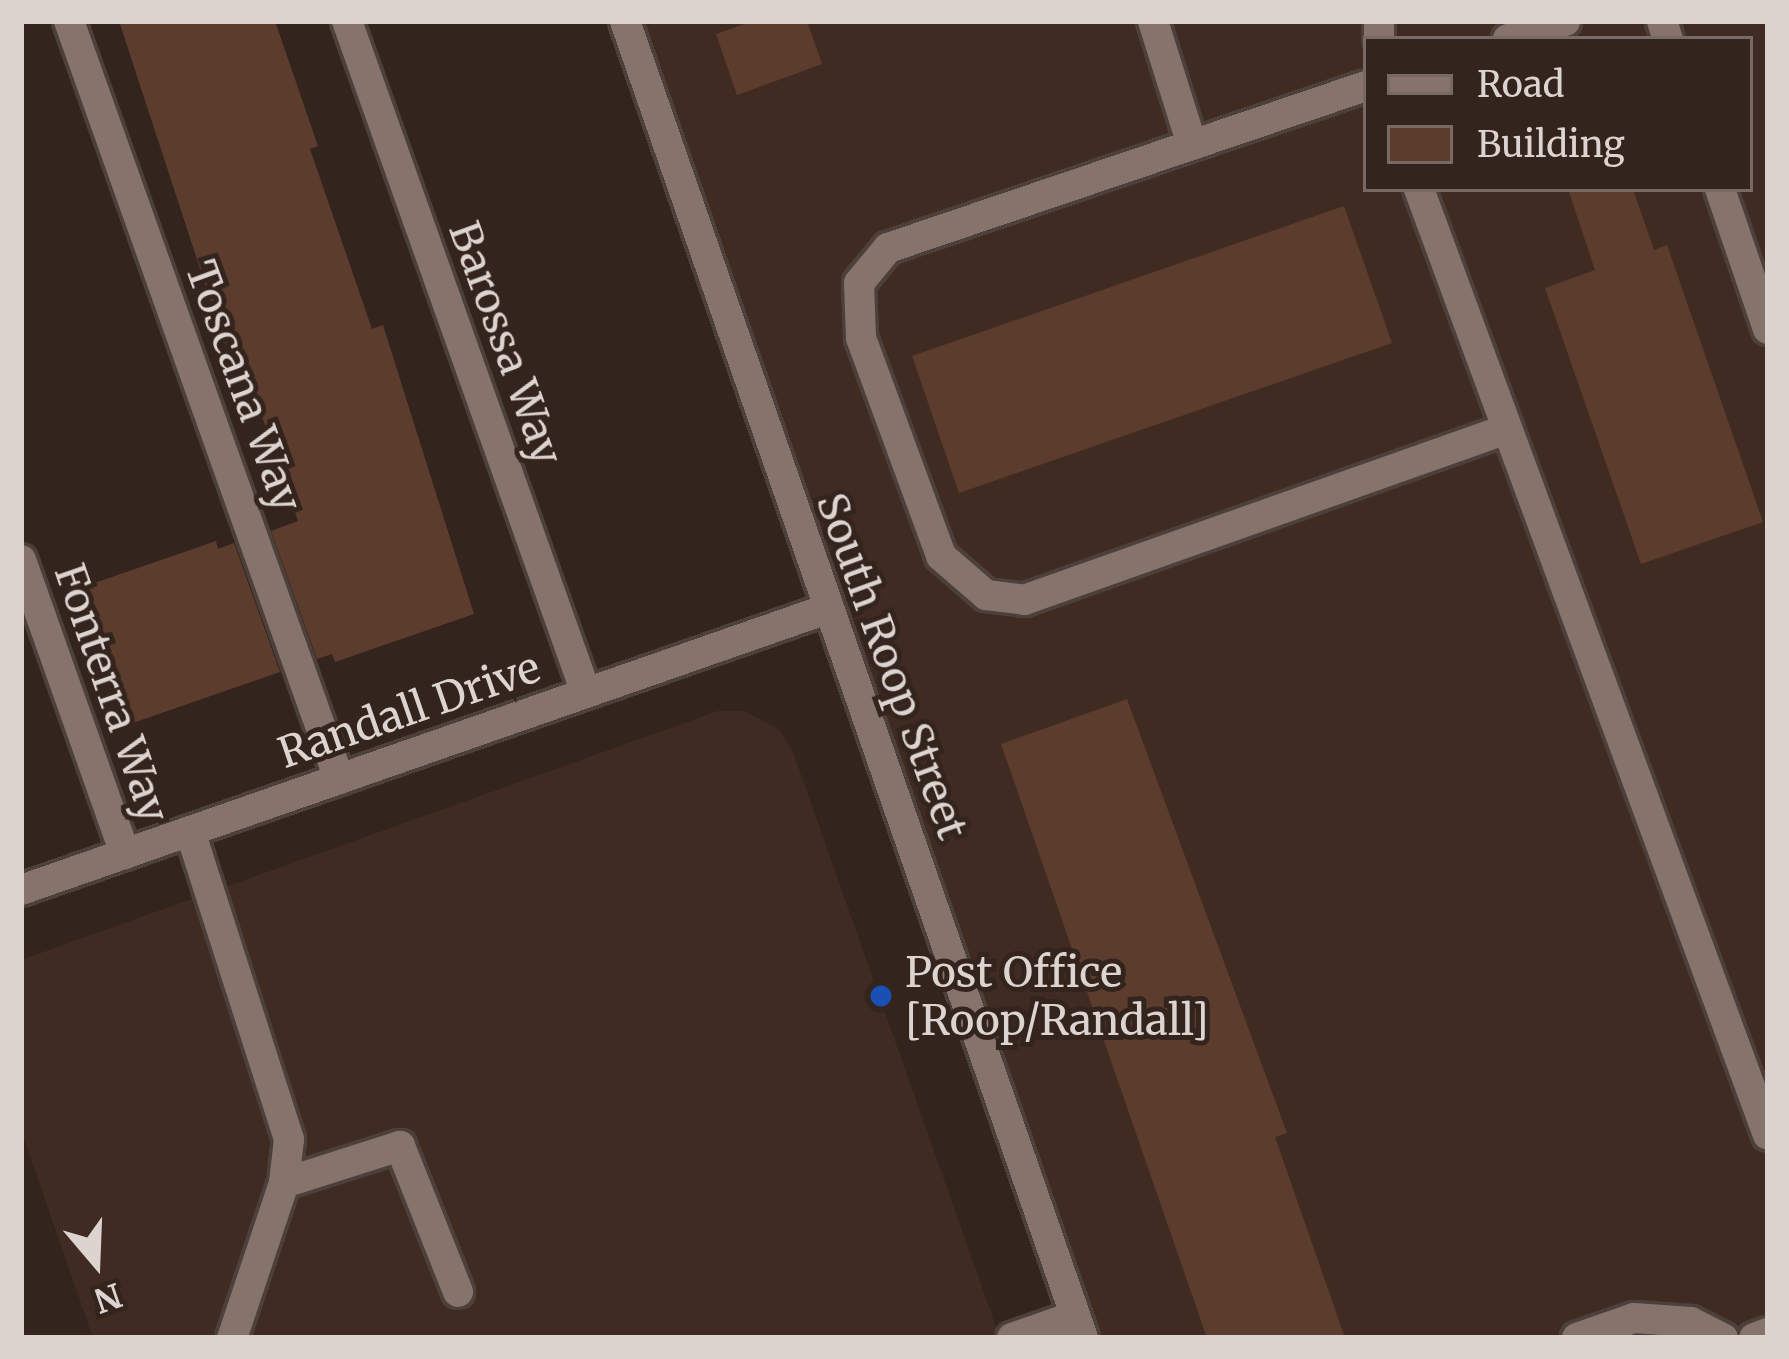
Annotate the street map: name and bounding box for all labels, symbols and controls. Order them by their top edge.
legend [1363,36,1753,192]
text: Road [1477,62,1564,107]
text: Building [1477,122,1625,167]
street label: Barossa Way [439,215,573,471]
street label: Toscana Way [175,254,313,518]
street label: South Roop Street [806,486,978,846]
street label: Fonterra Way [44,557,180,829]
street label: Randall Drive [272,642,546,778]
place label: Post Office [Roop/Randall] [905,947,1209,1046]
marker: Post Office [Roop/Randall] [868,983,894,1009]
north arrow [36,1203,156,1323]
text: N [89,1274,127,1321]

